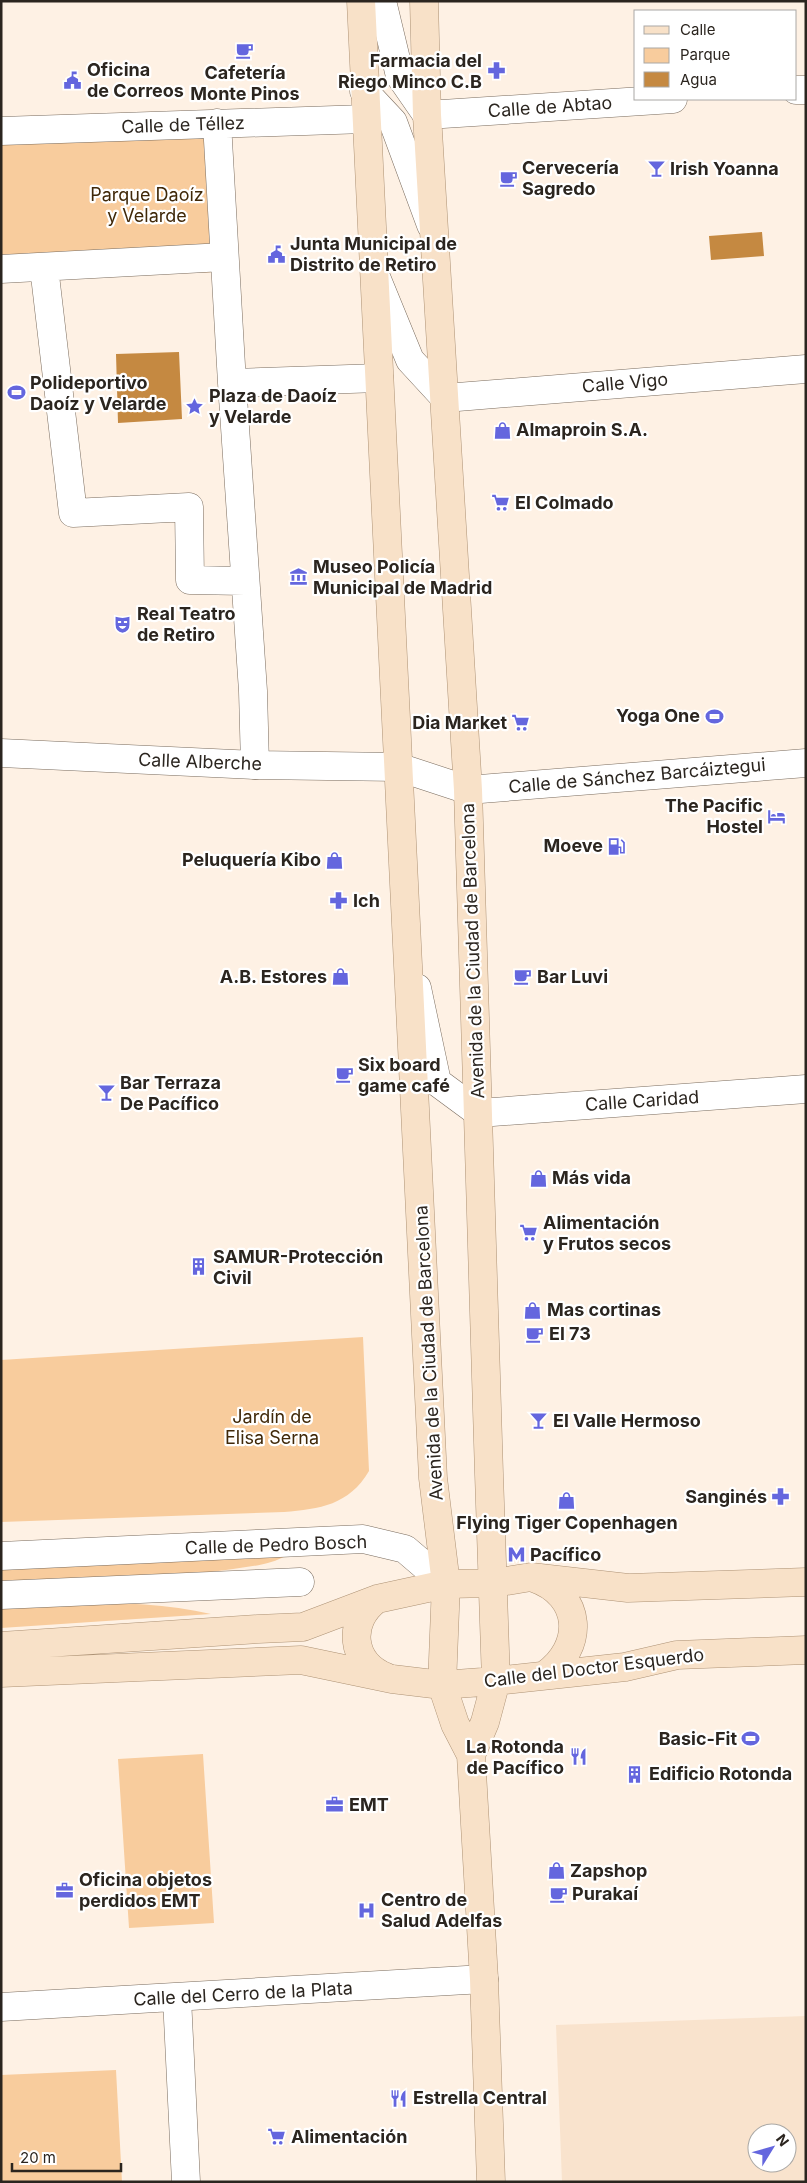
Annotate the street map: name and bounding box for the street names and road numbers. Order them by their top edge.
street label: Calle de Abtao [487,92,613,121]
street label: Calle de Téllez [121,112,245,137]
street label: Calle Vigo [581,368,669,397]
street label: Calle Alberche [138,749,262,774]
street label: Calle de Sánchez Barcáiztegui [508,754,766,797]
street label: Avenida de la Ciudad de Barcelona [457,803,488,1099]
street label: Calle Caridad [584,1086,700,1115]
street label: Avenida de la Ciudad de Barcelona [410,1205,447,1501]
street label: Calle de Pedro Bosch [184,1531,367,1558]
street label: Calle del Doctor Esquerdo [483,1644,705,1691]
street label: Calle del Cerro de la Plata [133,1977,353,2010]

